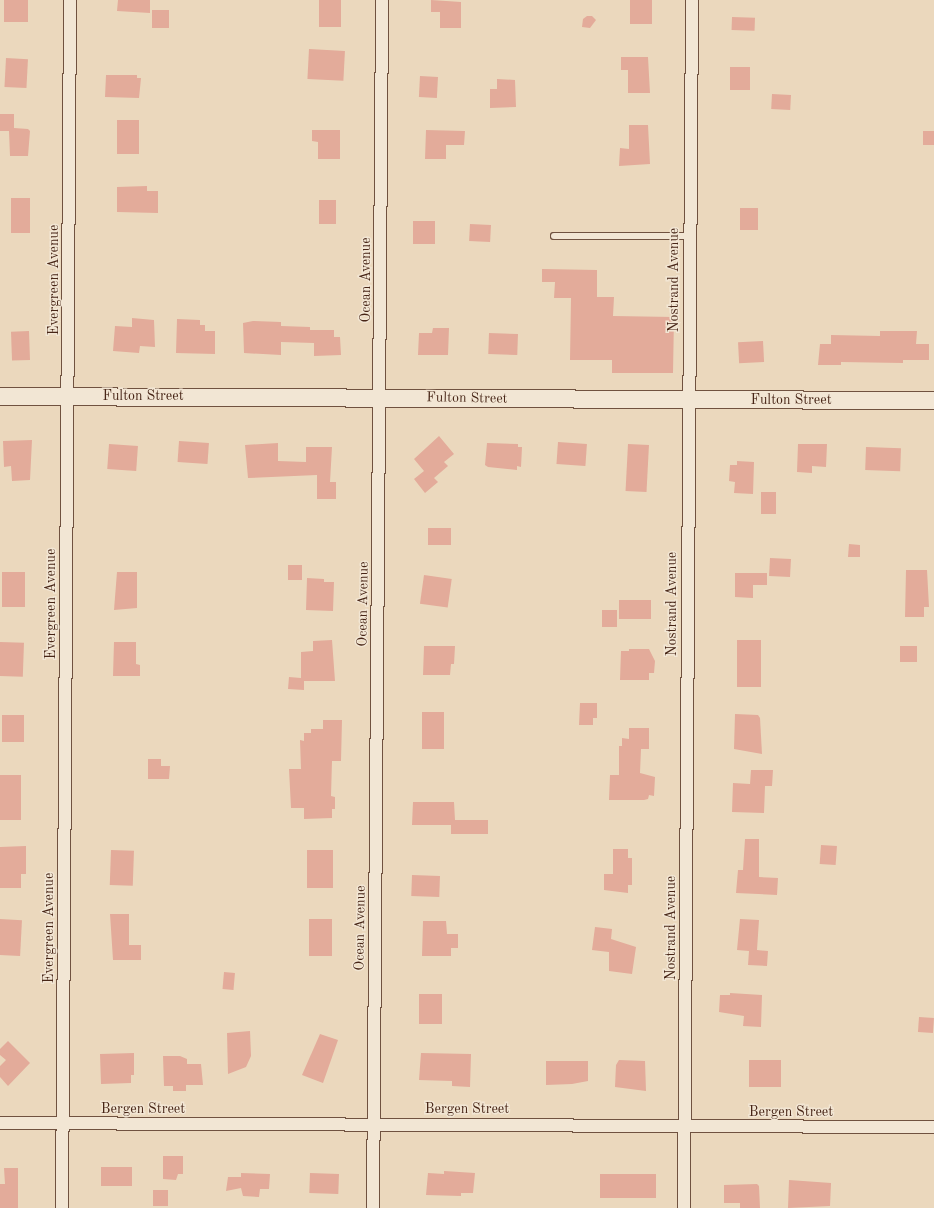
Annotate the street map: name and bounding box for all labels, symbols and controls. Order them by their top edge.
street label: Evergreen Avenue [46,225,62,335]
street label: Nostrand Avenue [666,228,682,332]
street label: Ocean Avenue [358,237,374,323]
street label: Fulton Street [102,388,184,404]
street label: Fulton Street [426,389,508,407]
street label: Fulton Street [750,392,832,408]
street label: Evergreen Avenue [43,549,59,659]
street label: Nostrand Avenue [664,552,680,656]
street label: Ocean Avenue [354,561,372,647]
street label: Evergreen Avenue [41,873,57,983]
street label: Nostrand Avenue [663,876,679,980]
street label: Ocean Avenue [351,885,369,971]
street label: Bergen Street [101,1101,185,1117]
street label: Bergen Street [425,1101,509,1117]
street label: Bergen Street [749,1104,833,1120]

